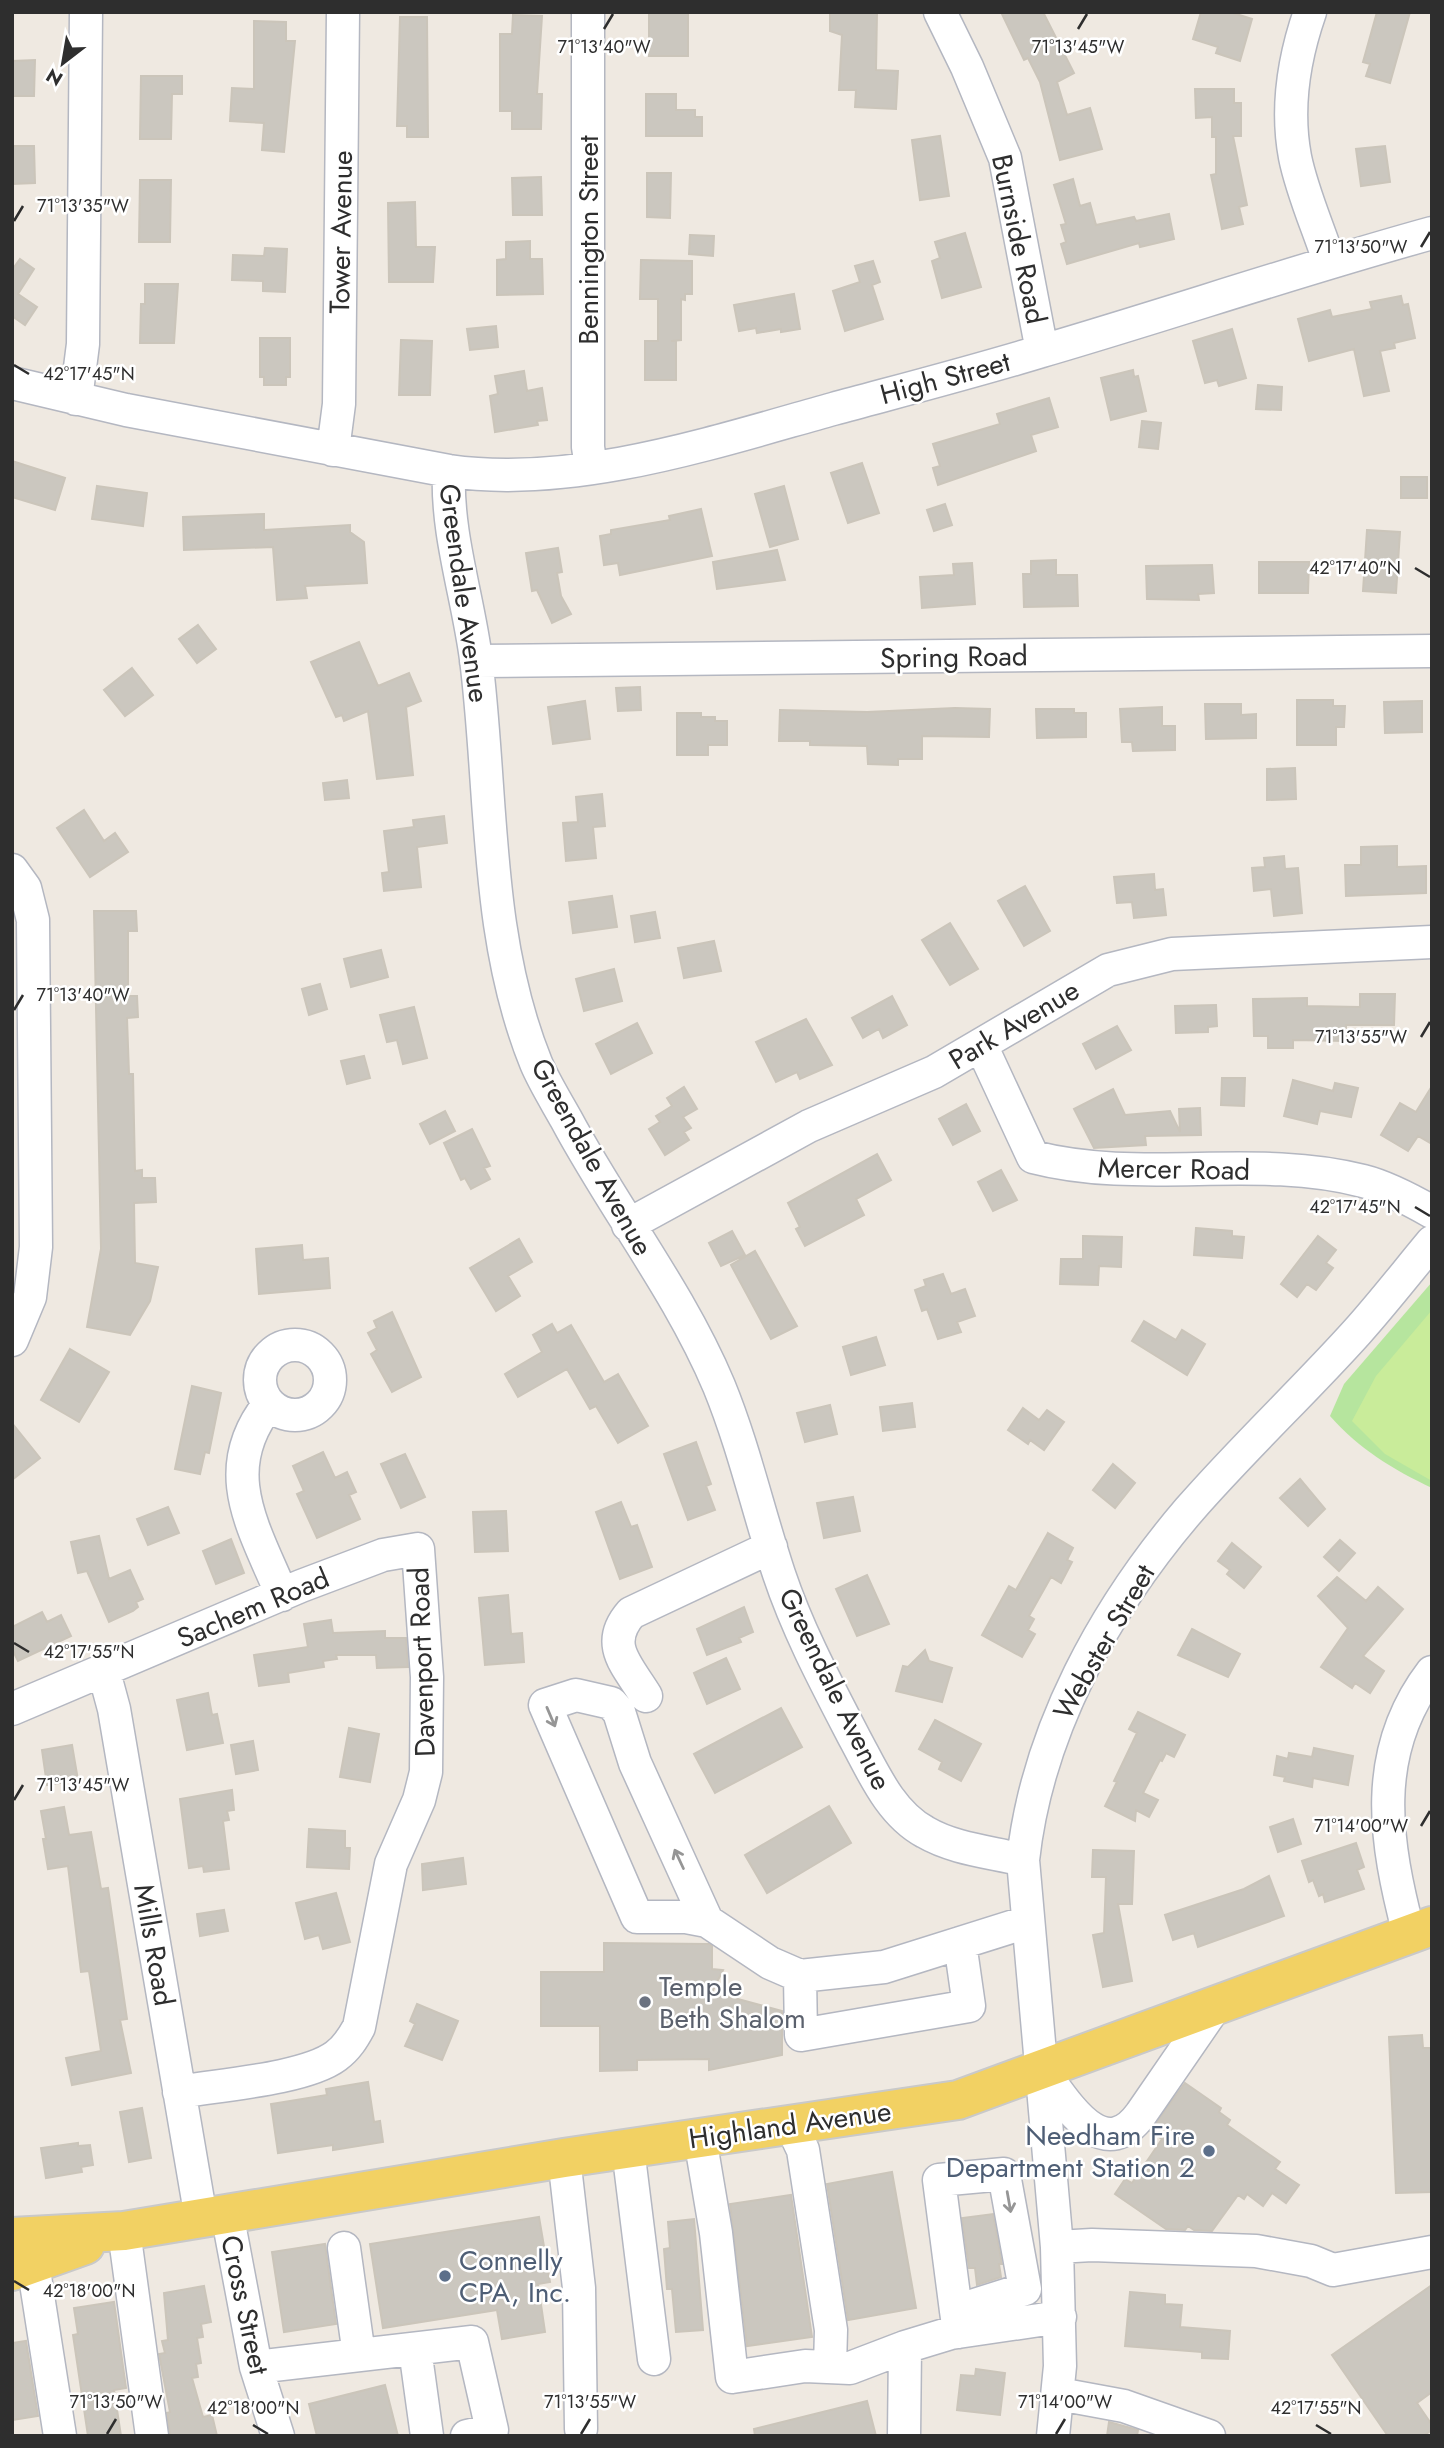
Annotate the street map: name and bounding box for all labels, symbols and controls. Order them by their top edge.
north arrow [28,28,98,98]
text: 71°13'40"W [557,34,651,60]
text: 71°13'45"W [1032,34,1124,60]
text: N [41,62,68,93]
street label: Bennington Street [568,135,609,345]
street label: Tower Avenue [319,150,363,314]
street label: Burnside Road [981,150,1057,328]
text: 71°13'35"W [37,193,129,219]
text: 71°13'50"W [1315,234,1408,260]
street label: High Street [875,341,1015,415]
text: 42°17'45"N [43,361,135,387]
street label: Greendale Avenue [428,481,500,705]
text: 42°17'40"N [1309,555,1401,581]
street label: Spring Road [880,635,1028,679]
street label: Park Avenue [941,970,1087,1080]
text: 71°13'40"W [36,982,130,1008]
text: 71°13'55"W [1315,1024,1407,1050]
street label: Greendale Avenue [521,1051,663,1263]
street label: Mercer Road [1097,1147,1251,1191]
text: 42°17'45"N [1309,1194,1401,1220]
street label: Sachem Road [170,1557,336,1659]
street label: Webster Street [1043,1557,1165,1727]
street label: Davenport Road [398,1566,446,1758]
street label: Greendale Avenue [768,1581,902,1797]
text: 42°17'55"N [43,1639,135,1665]
one-way arrow [545,1706,558,1727]
text: 71°13'45"W [37,1772,129,1798]
text: 71°14'00"W [1314,1813,1408,1839]
one-way arrow [672,1848,685,1870]
street label: Mills Road [123,1881,185,2009]
place label: Temple Beth Shalom [659,1966,806,2039]
marker: Temple Beth Shalom [637,1994,653,2010]
street label: Highland Avenue [686,2090,894,2160]
place label: Needham Fire Department Station 2 [946,2115,1195,2188]
marker: Needham Fire Department Station 2 [1201,2143,1217,2159]
one-way arrow [1002,2190,1016,2213]
street label: Cross Street [210,2232,280,2379]
place label: Connelly CPA, Inc. [459,2240,571,2313]
marker: Connelly CPA, Inc. [437,2268,453,2284]
text: 42°18'00"N [43,2278,135,2304]
text: 71°13'50"W [70,2389,163,2415]
text: 71°13'55"W [544,2389,636,2415]
text: 71°14'00"W [1018,2389,1112,2415]
text: 42°18'00"N [207,2395,299,2421]
text: 42°17'55"N [1270,2395,1362,2421]

